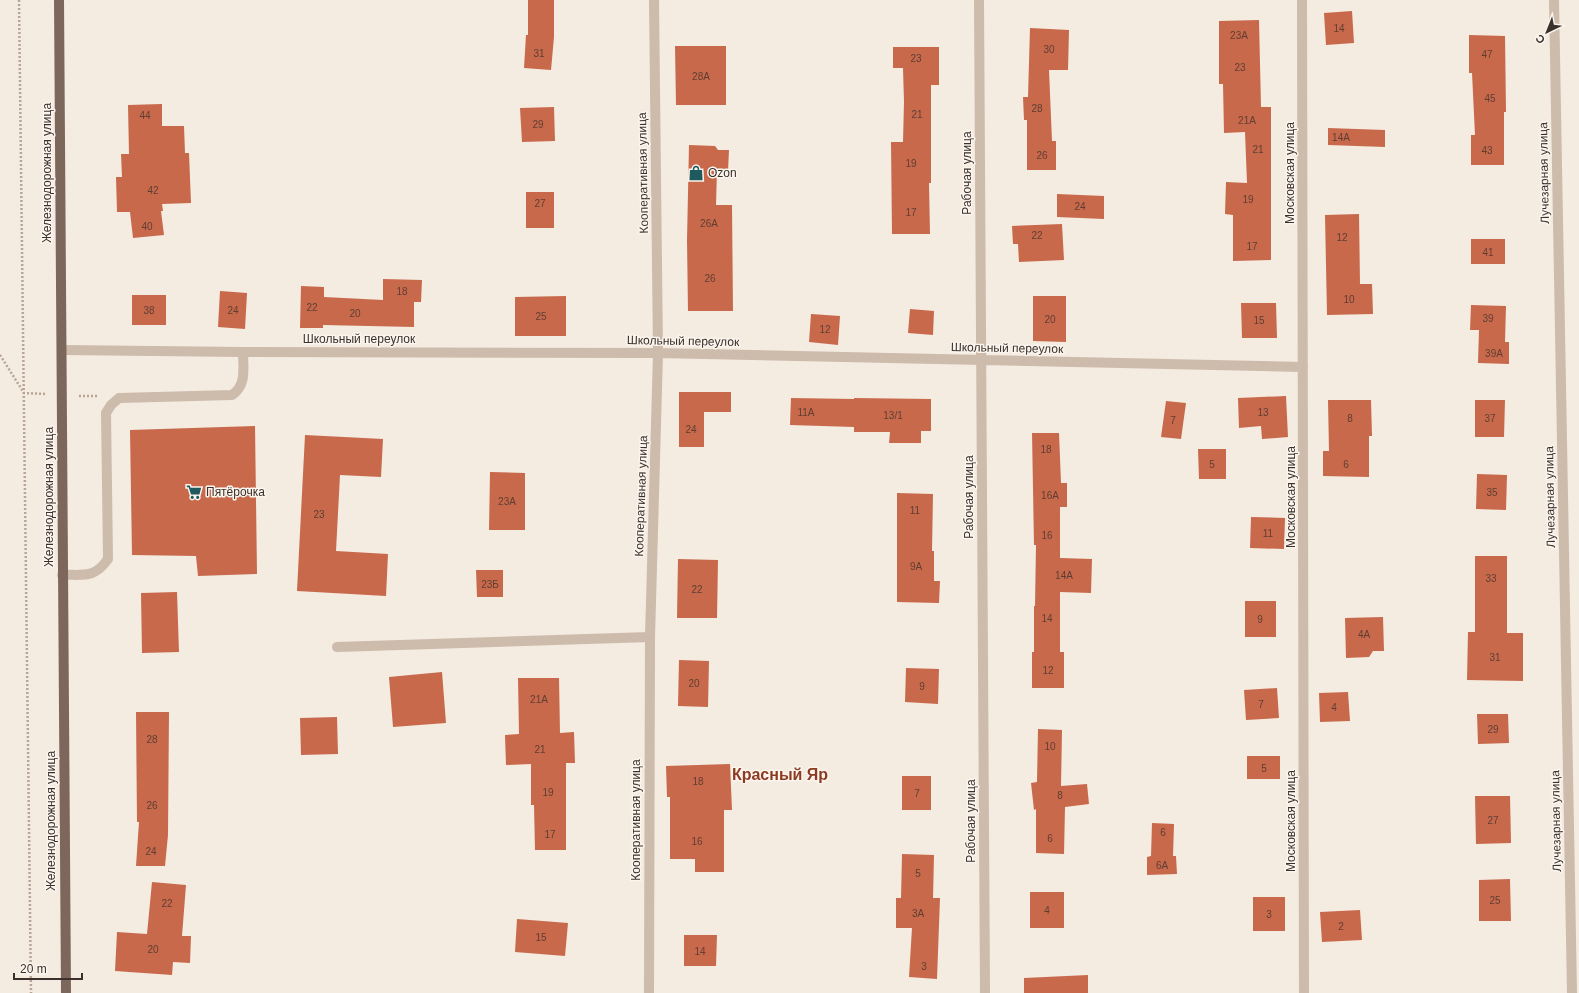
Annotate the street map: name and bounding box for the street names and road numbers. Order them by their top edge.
street label: Железнодорожная улица [40,103,54,243]
street label: Кооперативная улица [635,112,651,234]
street label: Московская улица [1283,122,1297,224]
street label: Лучезарная улица [1536,122,1552,224]
street label: Рабочая улица [960,131,974,215]
street label: Школьный переулок [303,332,416,346]
street label: Школьный переулок [627,333,740,349]
street label: Школьный переулок [951,340,1064,356]
street label: Железнодорожная улица [42,427,56,567]
street label: Кооперативная улица [632,435,650,557]
street label: Московская улица [1284,446,1298,548]
street label: Лучезарная улица [1542,446,1558,548]
street label: Рабочая улица [962,455,976,539]
street label: Железнодорожная улица [44,751,58,891]
street label: Кооперативная улица [629,759,643,881]
street label: Московская улица [1284,770,1298,872]
street label: Лучезарная улица [1548,770,1564,872]
street label: Рабочая улица [964,779,978,863]

